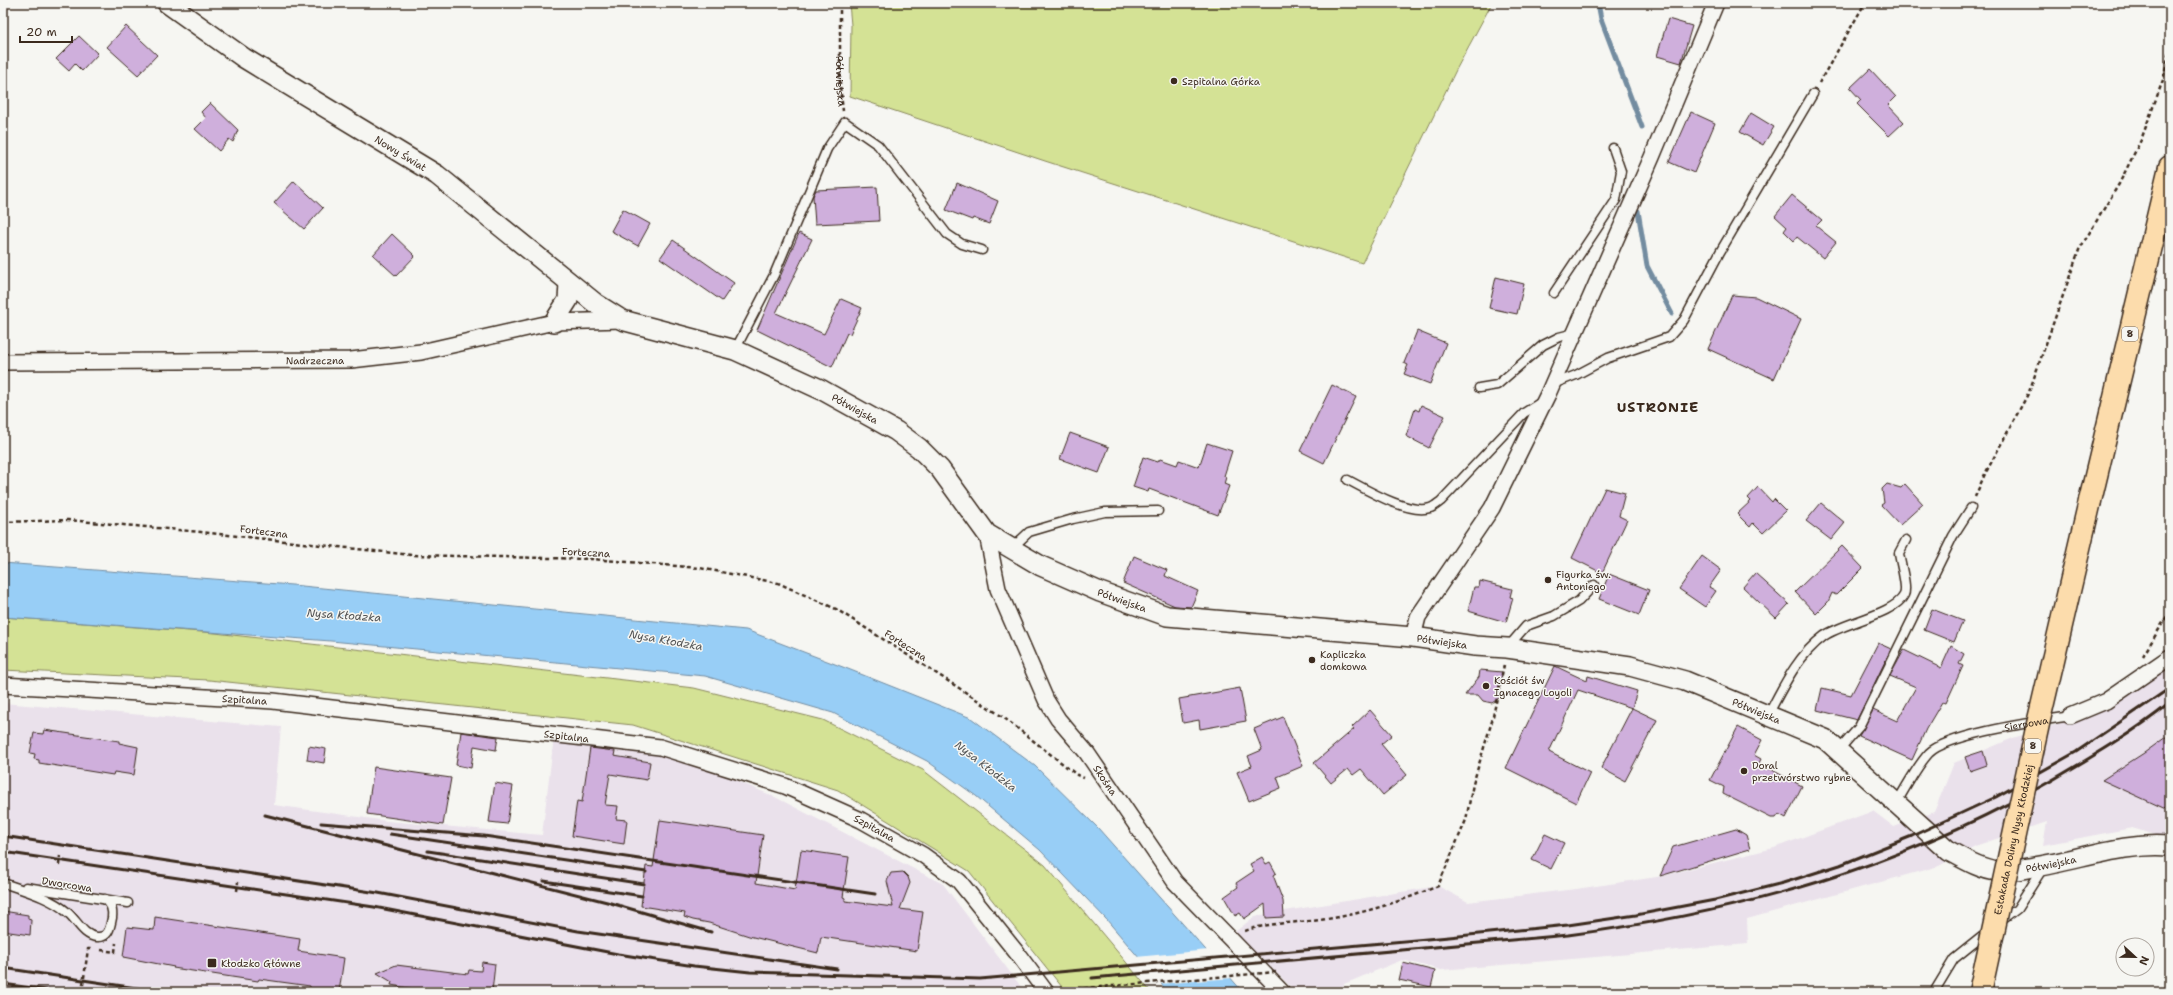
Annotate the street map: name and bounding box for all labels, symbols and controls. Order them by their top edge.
scale bar [20,18,72,44]
text: 20 m [26,24,57,40]
street label: Półwiejska [833,55,849,108]
place label: Szpitalna Górka [1182,75,1261,88]
marker: Szpitalna Górka [1169,76,1179,86]
street label: Nowy Świat [372,133,429,174]
road number: 8 [2122,327,2138,341]
street label: Nadrzeczna [286,354,345,367]
street label: Półwiejska [829,391,881,427]
district label: USTRONIE [1617,398,1699,416]
street label: Forteczna [239,522,289,541]
street label: Forteczna [562,545,611,560]
place label: Figurka św. Antoniego [1556,568,1611,593]
marker: Figurka św. Antoniego [1543,575,1553,585]
street label: Półwiejska [1096,586,1149,615]
water label: Nysa Kłodzka [306,605,382,626]
water label: Nysa Kłodzka [628,627,704,654]
street label: Forteczna [882,627,930,664]
street label: Półwiejska [1416,632,1469,652]
place label: Kapliczka domkowa [1320,648,1368,673]
marker: Kapliczka domkowa [1307,655,1317,665]
place label: Kościół św Ignacego Loyoli [1494,674,1572,699]
marker: Kościół św Ignacego Loyoli [1481,681,1491,691]
street label: Szpitalna [222,692,268,708]
street label: Półwiejska [1730,695,1783,727]
street label: Sierpowa [2003,713,2050,734]
street label: Szpitalna [543,727,590,746]
water label: Nysa Kłodzka [952,738,1020,795]
road number: 8 [2025,739,2041,753]
place label: Doral przetwórstwo rybne [1752,759,1852,784]
street label: Skośna [1090,763,1120,799]
street label: Estakada Doliny Nysy Kłodzkiej [1991,763,2036,916]
marker: Doral przetwórstwo rybne [1739,766,1749,776]
street label: Szpitalna [852,812,898,845]
street label: Półwiejska [2025,852,2078,875]
street label: Dworcowa [41,874,94,895]
north arrow [2115,937,2155,977]
text: N [2135,954,2152,968]
marker: Kłodzko Główne [206,957,218,969]
place label: Kłodzko Główne [221,957,301,970]

